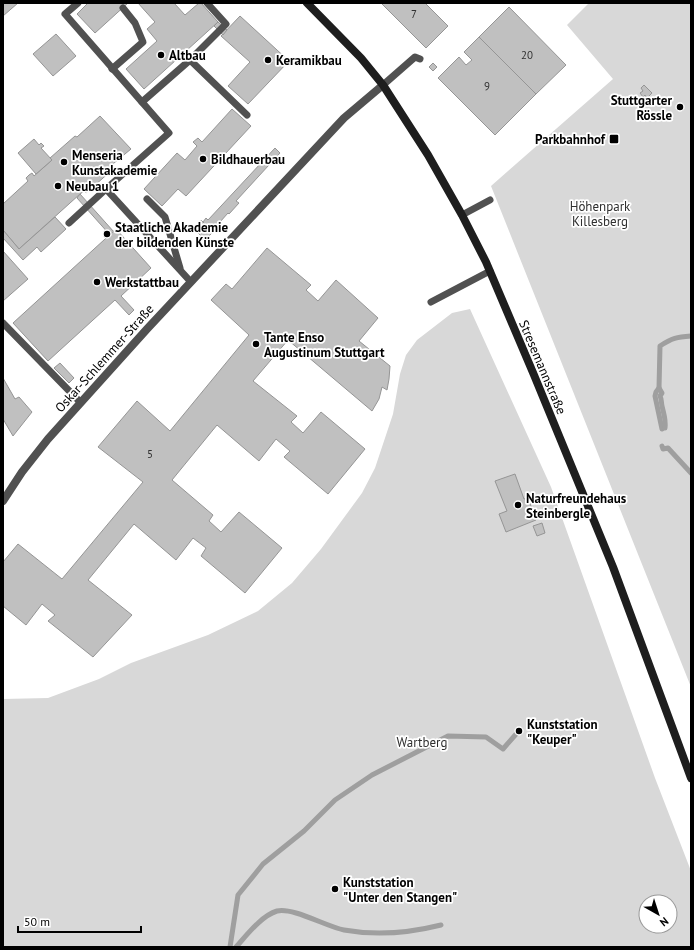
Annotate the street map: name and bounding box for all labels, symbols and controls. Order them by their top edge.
house number: 7 [411,7,417,21]
place label: Altbau [169,47,206,64]
house number: 20 [521,48,533,62]
marker: Altbau [156,50,166,60]
place label: Keramikbau [276,52,342,69]
marker: Keramikbau [263,55,273,65]
house number: 9 [484,79,490,93]
place label: Stuttgarter Rössle [611,92,672,124]
marker: Stuttgarter Rössle [675,102,685,112]
place label: Parkbahnhof [535,131,606,148]
marker: Parkbahnhof [608,133,620,145]
place label: Menseria Kunstakademie [72,147,158,179]
place label: Bildhauerbau [211,151,285,168]
marker: Bildhauerbau [198,154,208,164]
marker: Menseria Kunstakademie [59,157,69,167]
place label: Neubau 1 [66,178,119,195]
marker: Neubau 1 [53,181,63,191]
park label: Höhenpark Killesberg [570,198,631,230]
place label: Staatliche Akademie der bildenden Künste [115,219,235,251]
marker: Staatliche Akademie der bildenden Künste [102,229,112,239]
place label: Werkstattbau [105,274,179,291]
marker: Werkstattbau [92,277,102,287]
street label: Oskar-Schlemmer-Straße [51,301,157,416]
street label: Stresemannstraße [515,318,570,417]
place label: Tante Enso Augustinum Stuttgart [264,329,385,361]
marker: Tante Enso Augustinum Stuttgart [251,339,261,349]
house number: 5 [147,447,153,461]
place label: Naturfreundehaus Steinbergle [526,490,627,522]
marker: Naturfreundehaus Steinbergle [513,500,523,510]
place label: Kunststation "Keuper" [527,716,597,748]
marker: Kunststation "Keuper" [514,726,524,736]
park label: Wartberg [397,734,447,751]
place label: Kunststation "Unter den Stangen" [343,874,457,906]
marker: Kunststation "Unter den Stangen" [330,884,340,894]
north arrow [638,894,678,934]
scale bar [18,908,141,934]
text: 50 m [24,914,50,929]
text: N [657,914,672,929]

